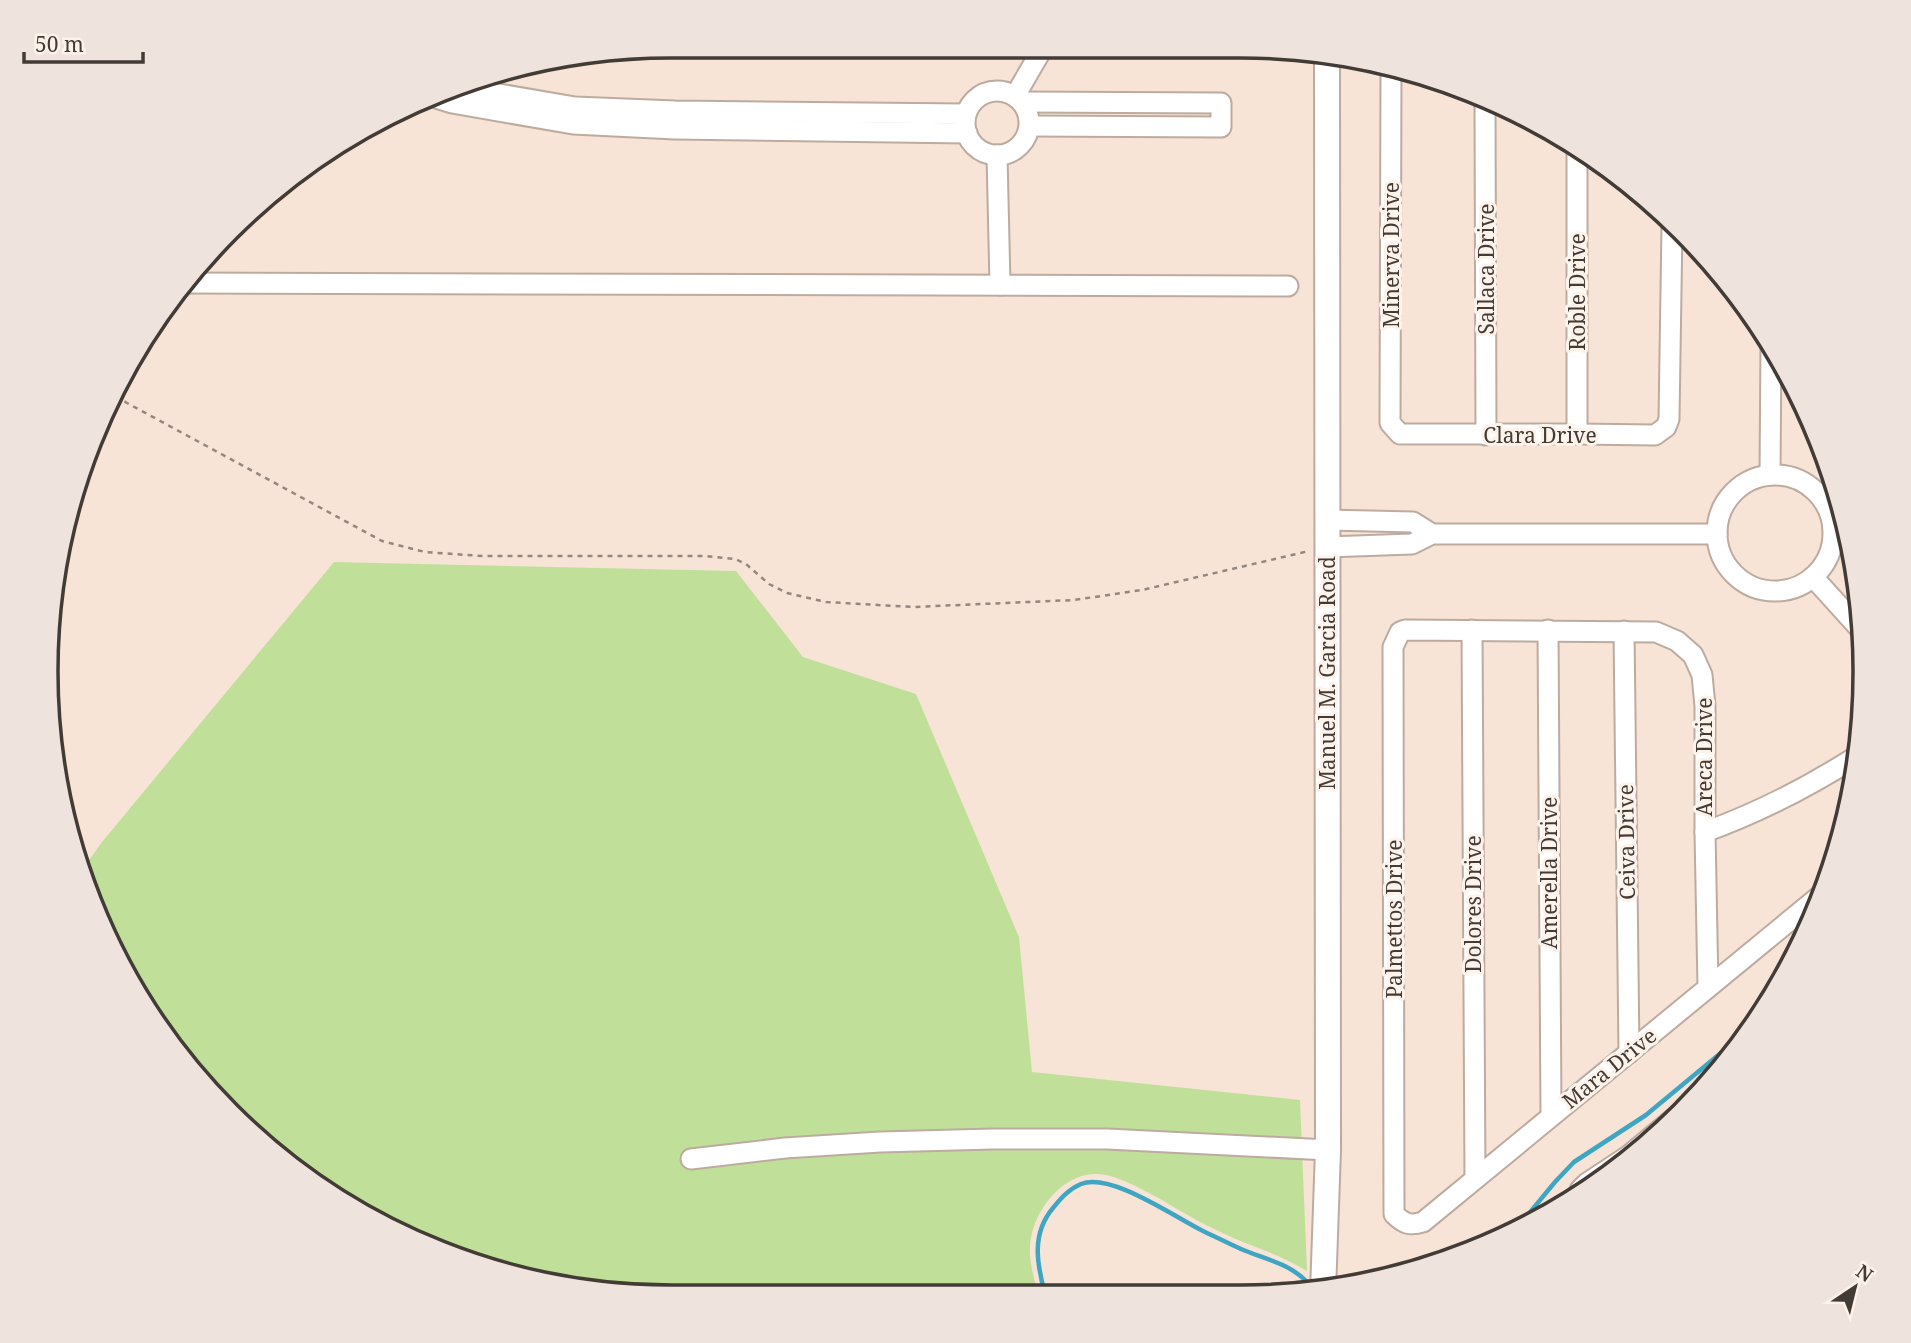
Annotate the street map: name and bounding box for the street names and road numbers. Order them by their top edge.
street label: Minerva Drive [1377,182,1405,328]
street label: Sallaca Drive [1472,204,1500,334]
street label: Roble Drive [1563,233,1591,351]
street label: Clara Drive [1483,421,1597,449]
street label: Manuel M. Garcia Road [1313,556,1341,790]
street label: Areca Drive [1690,698,1718,816]
street label: Ceiva Drive [1611,784,1641,900]
street label: Amerella Drive [1535,797,1563,949]
street label: Dolores Drive [1459,835,1487,973]
street label: Palmettos Drive [1380,839,1408,999]
street label: Mara Drive [1556,1021,1662,1115]

